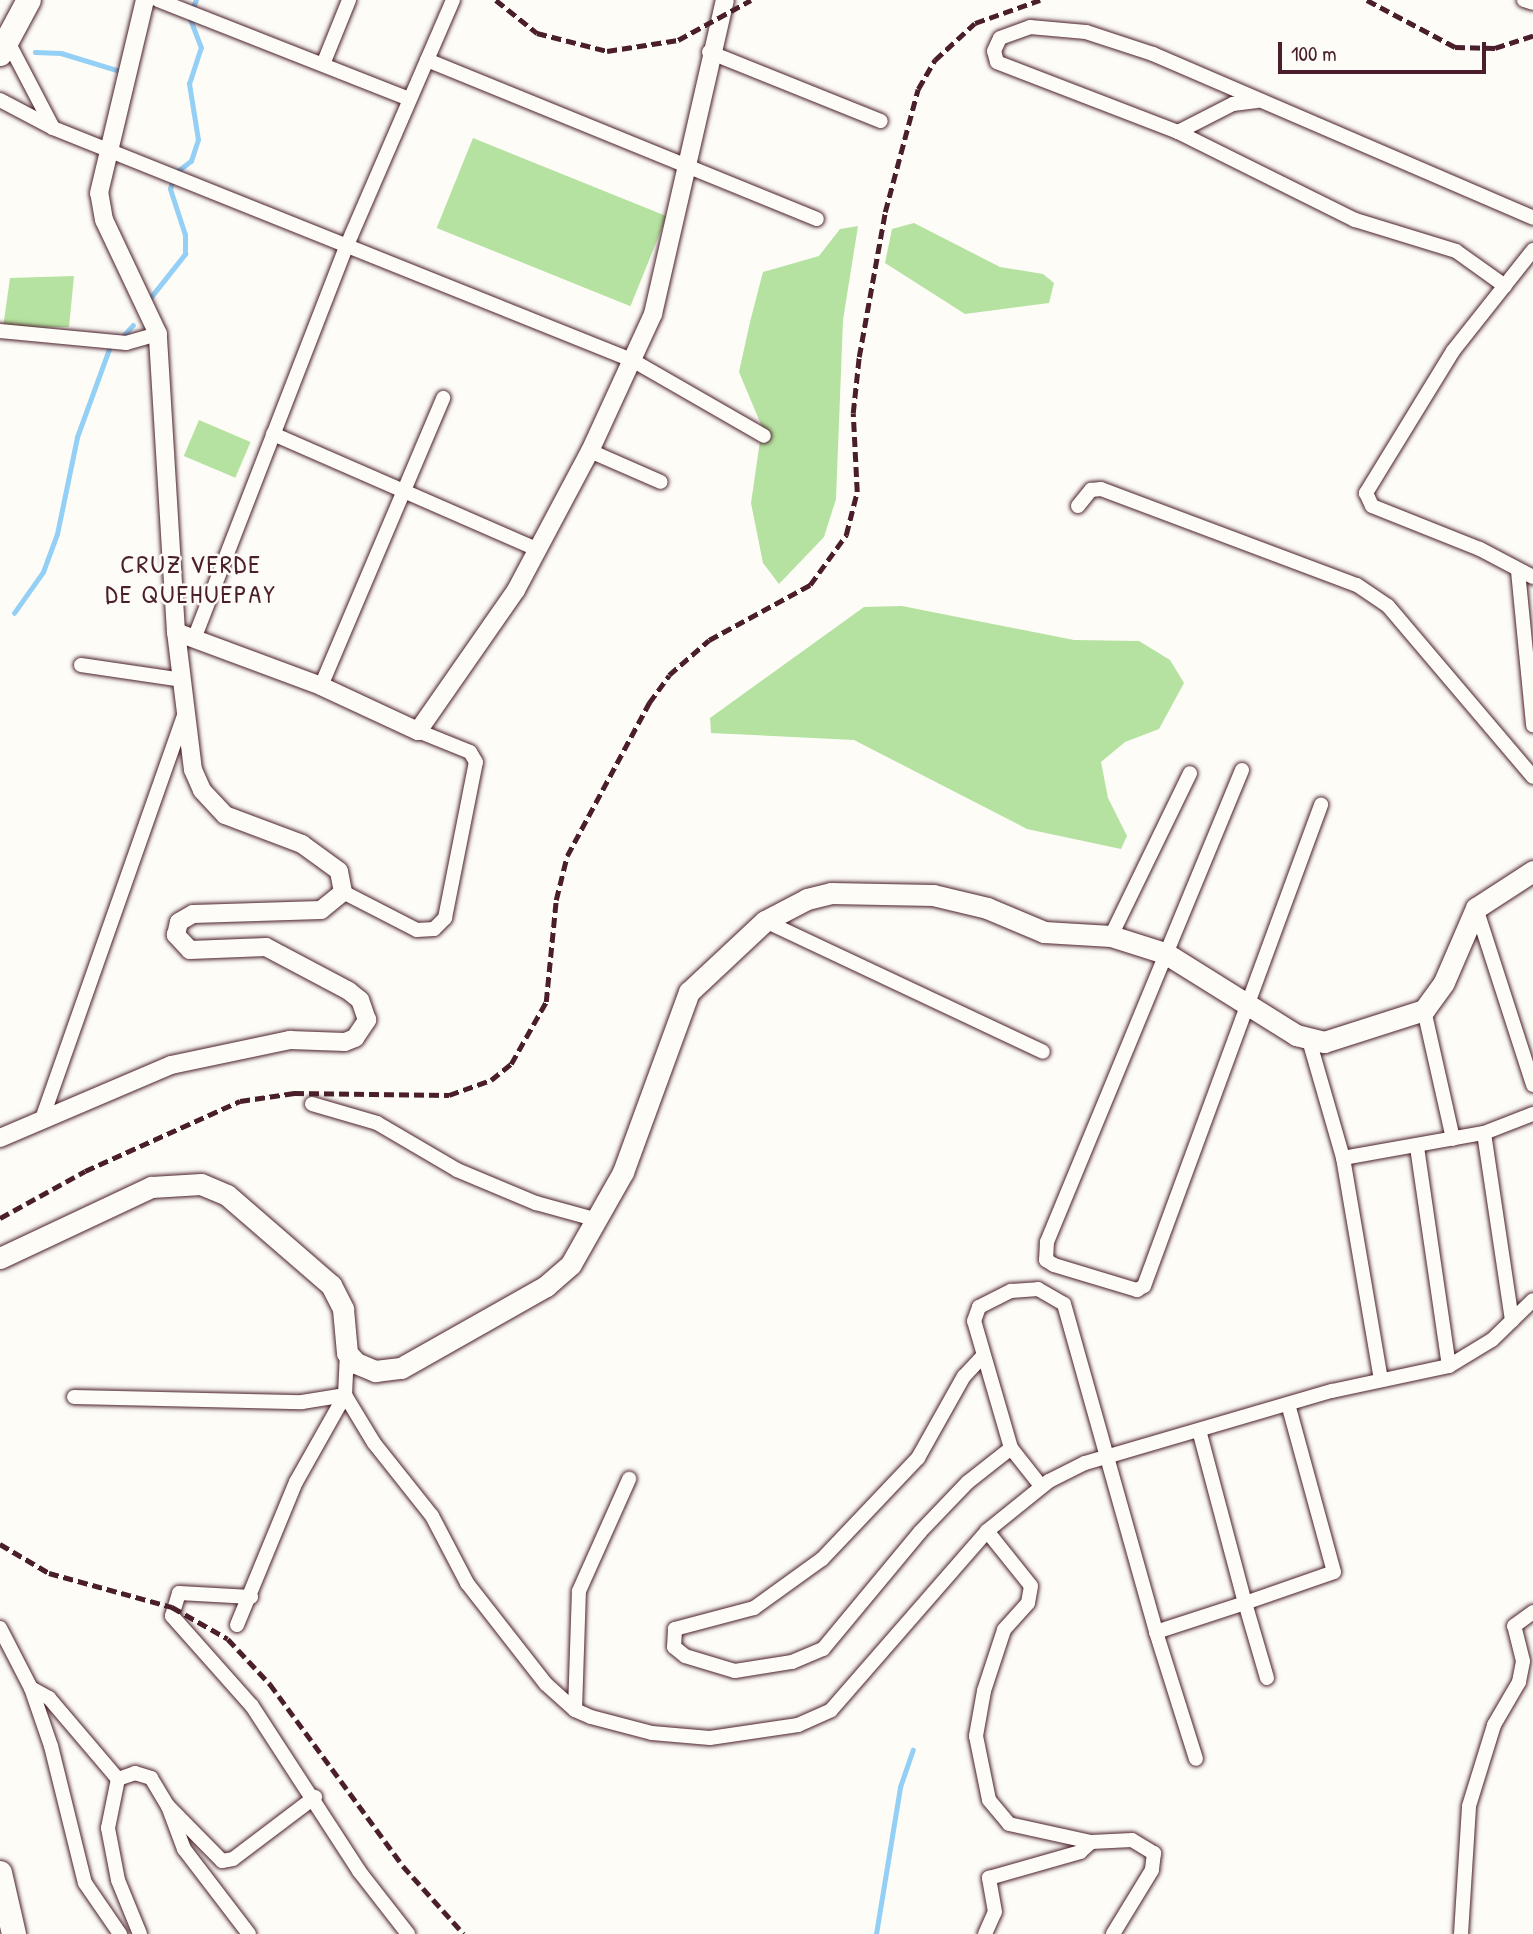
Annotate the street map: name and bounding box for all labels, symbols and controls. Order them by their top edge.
scale bar [1281,28,1489,72]
text: 100 m [1291,39,1337,68]
district label: CRUZ VERDE DE QUEHUEPAY [107,548,275,610]

